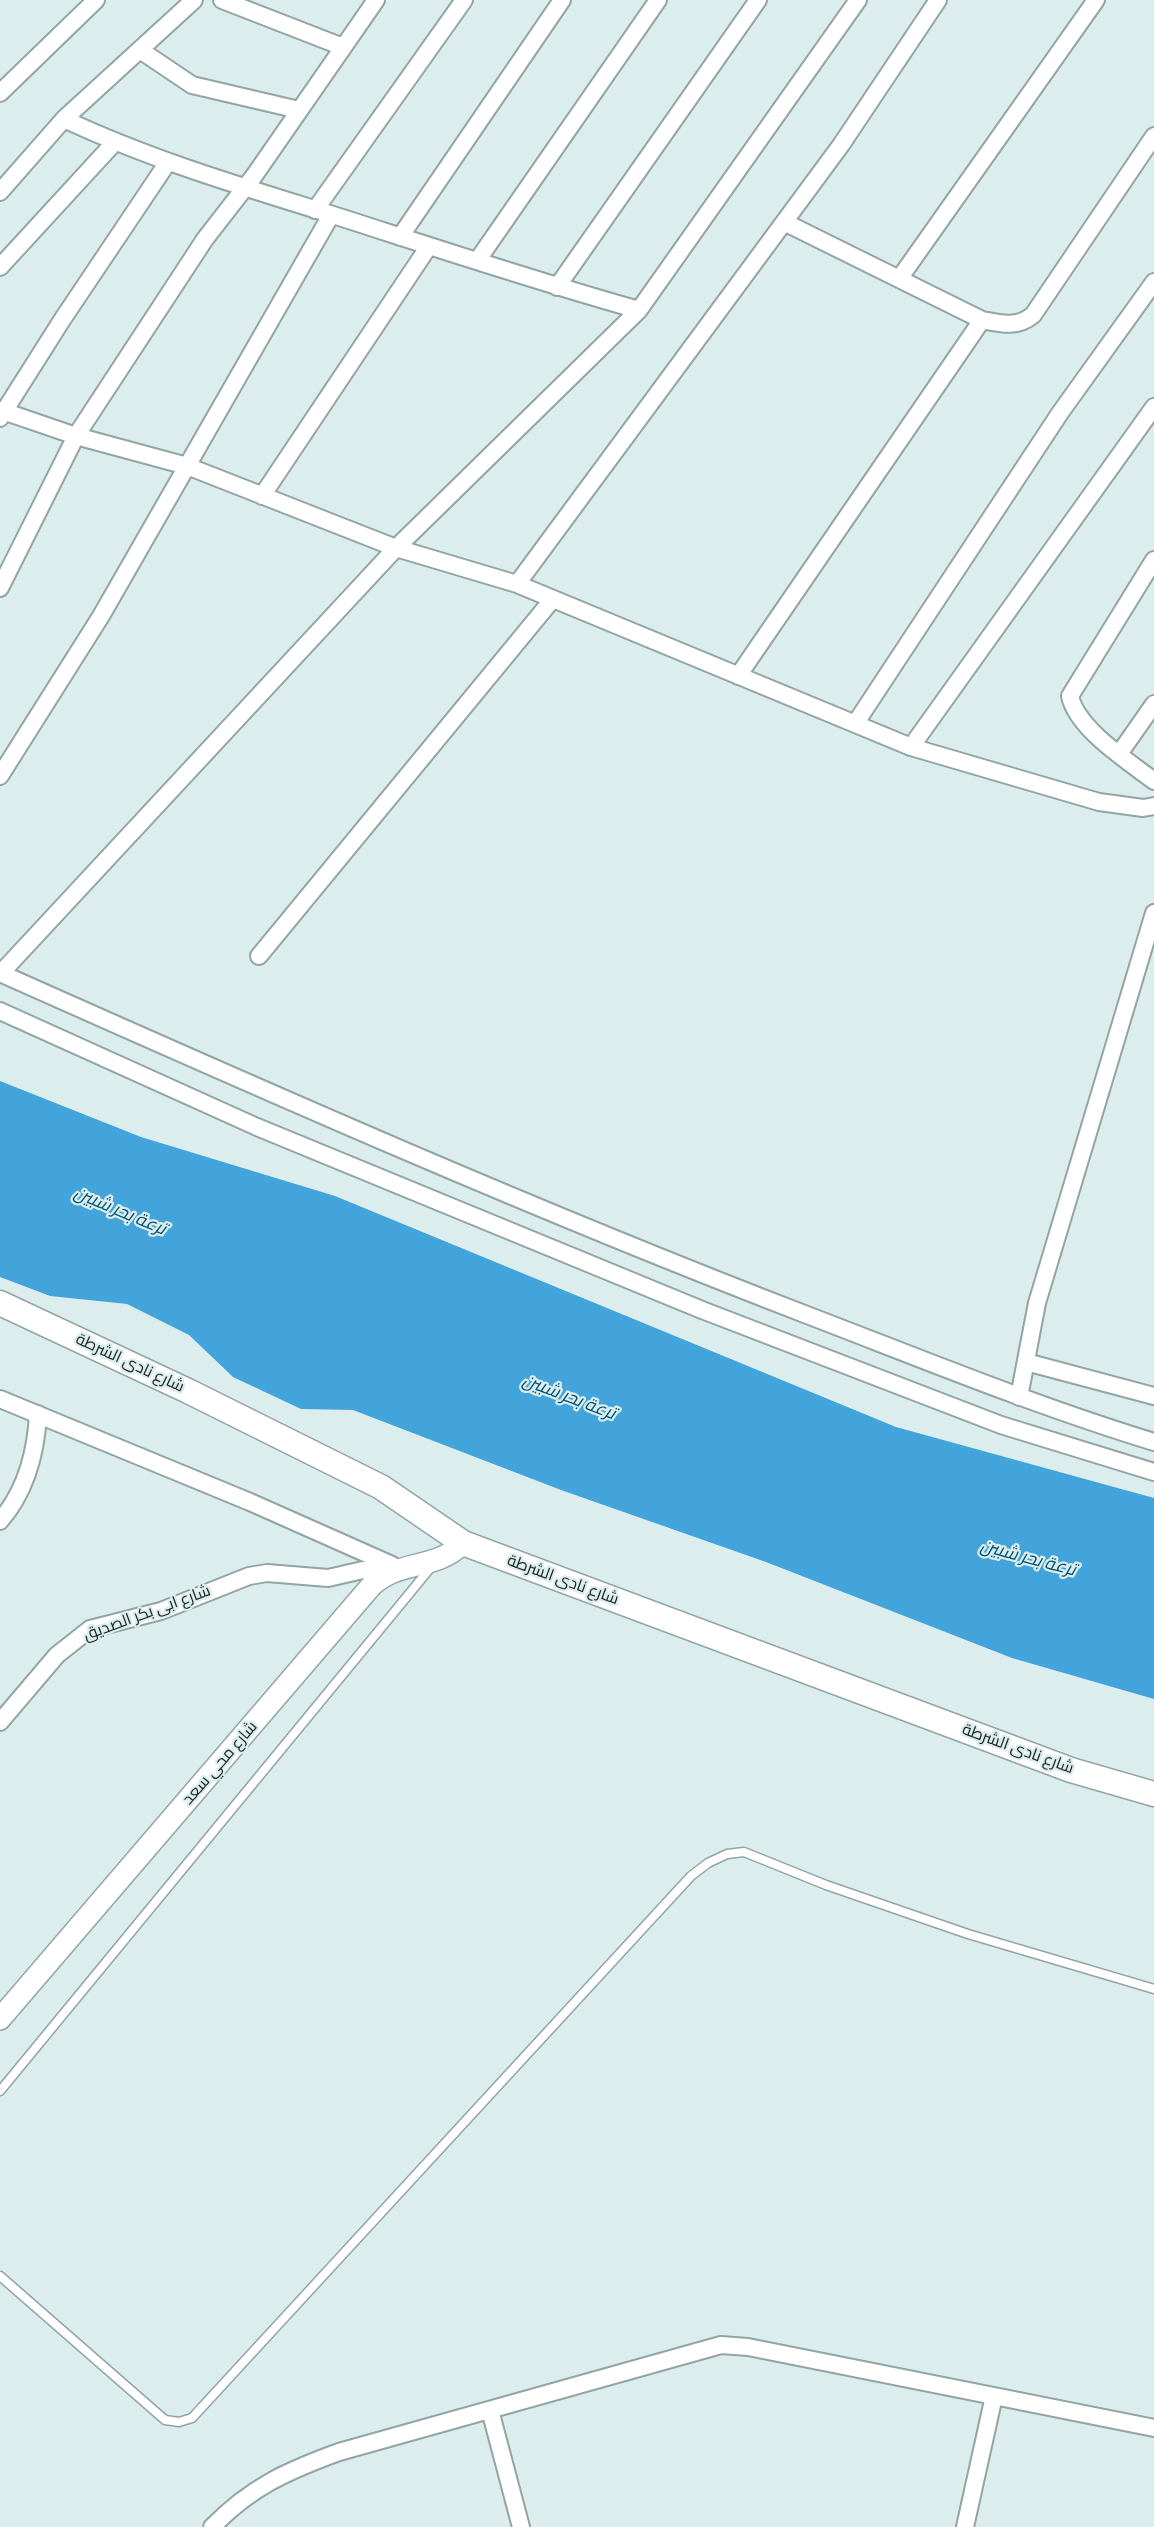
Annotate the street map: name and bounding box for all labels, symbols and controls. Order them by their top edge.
water label: ترعة بحر شبين [71,1182,169,1240]
street label: شارع نادى الشرطة [73,1329,187,1397]
water label: ترعة بحر شبين [520,1369,618,1425]
water label: ترعة بحر شبين [978,1535,1078,1581]
street label: شارع نادى الشرطة [505,1551,621,1609]
street label: شارع ابى بكر الصديق [81,1581,213,1645]
street label: شارع محي سعد [179,1717,261,1809]
street label: شارع نادى الشرطة [960,1720,1076,1778]

